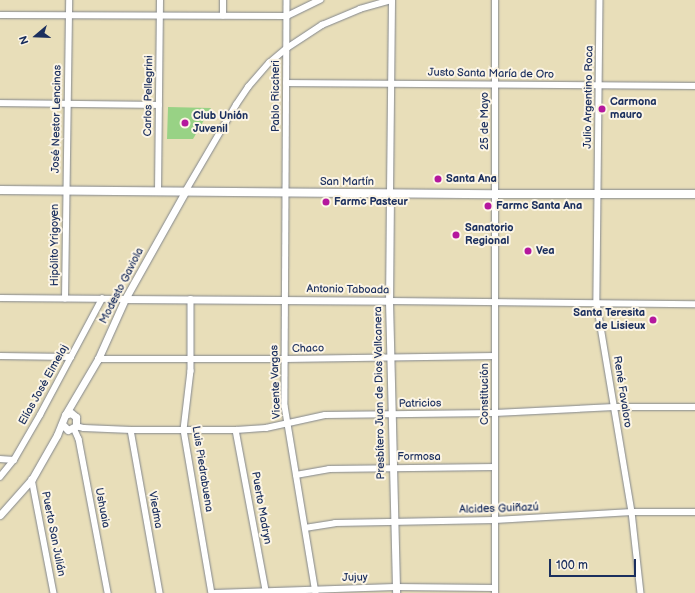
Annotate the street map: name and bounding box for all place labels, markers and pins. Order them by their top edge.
place label: Carmona mauro [610,96,657,122]
marker: Carmona mauro [597,104,607,114]
place label: Club Unión Juvenil [193,110,248,136]
marker: Club Unión Juvenil [180,118,190,128]
place label: Santa Ana [446,172,497,186]
marker: Santa Ana [433,174,443,184]
place label: Farmc Pasteur [334,195,408,209]
marker: Farmc Pasteur [321,197,331,207]
place label: Farmc Santa Ana [496,199,582,213]
marker: Farmc Santa Ana [483,201,493,211]
place label: Sanatorio Regional [465,222,514,248]
marker: Sanatorio Regional [450,229,462,241]
place label: Vea [536,244,555,258]
marker: Vea [523,246,533,256]
place label: Santa Teresita de Lisieux [573,307,645,333]
marker: Santa Teresita de Lisieux [648,315,658,325]

